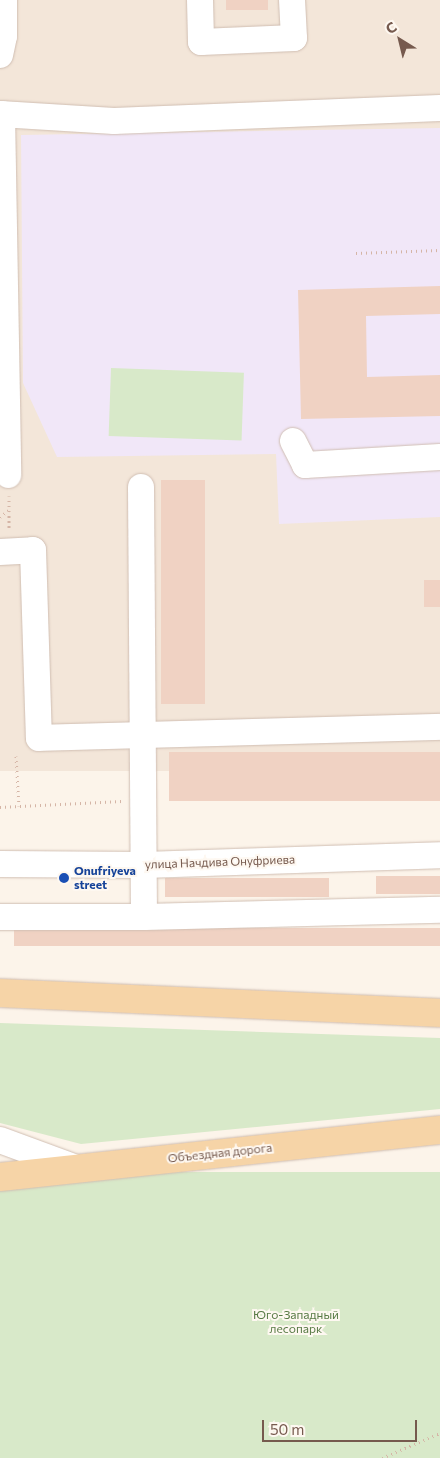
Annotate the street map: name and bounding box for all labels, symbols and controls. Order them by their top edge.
north arrow [375,15,425,65]
text: С [382,18,400,37]
street label: улица Начдива Онуфриева [145,852,295,872]
place label: Onufriyeva street [74,864,136,892]
marker: Onufriyeva street [58,872,70,884]
street label: Объездная дорога [167,1140,273,1166]
park label: Юго-Западный лесопарк [253,1308,339,1336]
scale bar [265,1410,420,1442]
text: 50 m [270,1420,304,1438]

